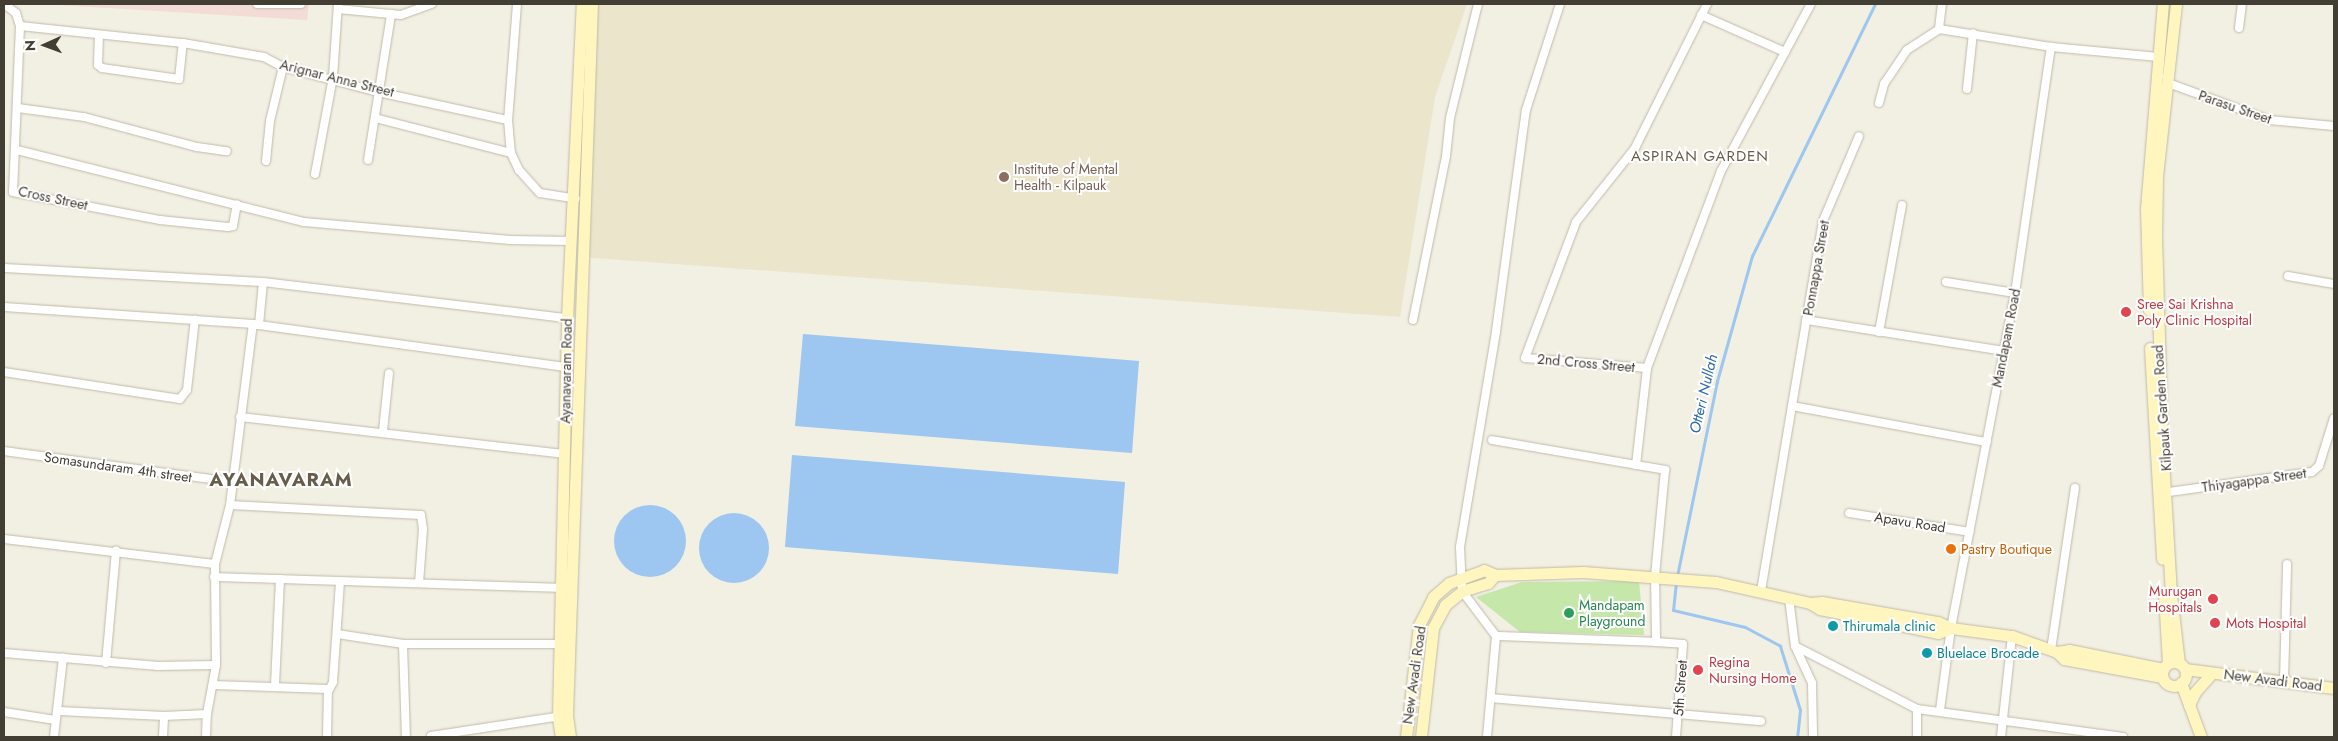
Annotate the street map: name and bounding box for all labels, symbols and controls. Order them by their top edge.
north arrow [20,20,70,70]
text: N [20,40,40,51]
street label: Arignar Anna Street [278,56,396,100]
street label: Parasu Street [2196,87,2274,127]
district label: ASPIRAN GARDEN [1629,148,1771,166]
place label: Institute of Mental Health - Kilpauk [1014,161,1118,193]
marker: Institute of Mental Health - Kilpauk [998,171,1010,183]
street label: Cross Street [17,182,89,214]
street label: Ponnappa Street [1799,219,1833,317]
street label: Mandapam Road [1988,287,2024,389]
place label: Sree Sai Krishna Poly Clinic Hospital [2137,296,2252,328]
marker: Sree Sai Krishna Poly Clinic Hospital [2119,305,2133,319]
street label: Ayanavaram Road [557,318,575,424]
street label: Kilpauk Garden Road [2149,344,2175,472]
street label: 2nd Cross Street [1536,350,1636,376]
water label: Otteri Nullah [1686,353,1722,435]
street label: Somasundaram 4th street [43,448,193,486]
street label: Thiyagappa Street [2201,464,2307,496]
district label: AYANAVARAM [208,469,354,491]
street label: Apavu Road [1873,508,1947,536]
place label: Pastry Boutique [1961,541,2052,557]
marker: Pastry Boutique [1945,543,1957,555]
place label: Murugan Hospitals [2148,583,2202,616]
marker: Murugan Hospitals [2206,592,2220,606]
place label: Mandapam Playground [1579,597,1645,630]
marker: Mandapam Playground [1563,607,1575,619]
place label: Mots Hospital [2226,615,2306,631]
marker: Mots Hospital [2208,616,2222,630]
place label: Thirumala clinic [1843,618,1936,634]
marker: Thirumala clinic [1827,620,1839,632]
street label: New Avadi Road [1399,625,1429,725]
place label: Bluelace Brocade [1937,645,2039,661]
marker: Bluelace Brocade [1921,647,1933,659]
place label: Regina Nursing Home [1709,654,1797,686]
street label: 5th Street [1670,659,1690,717]
marker: Regina Nursing Home [1691,663,1705,677]
street label: New Avadi Road [2223,666,2323,694]

